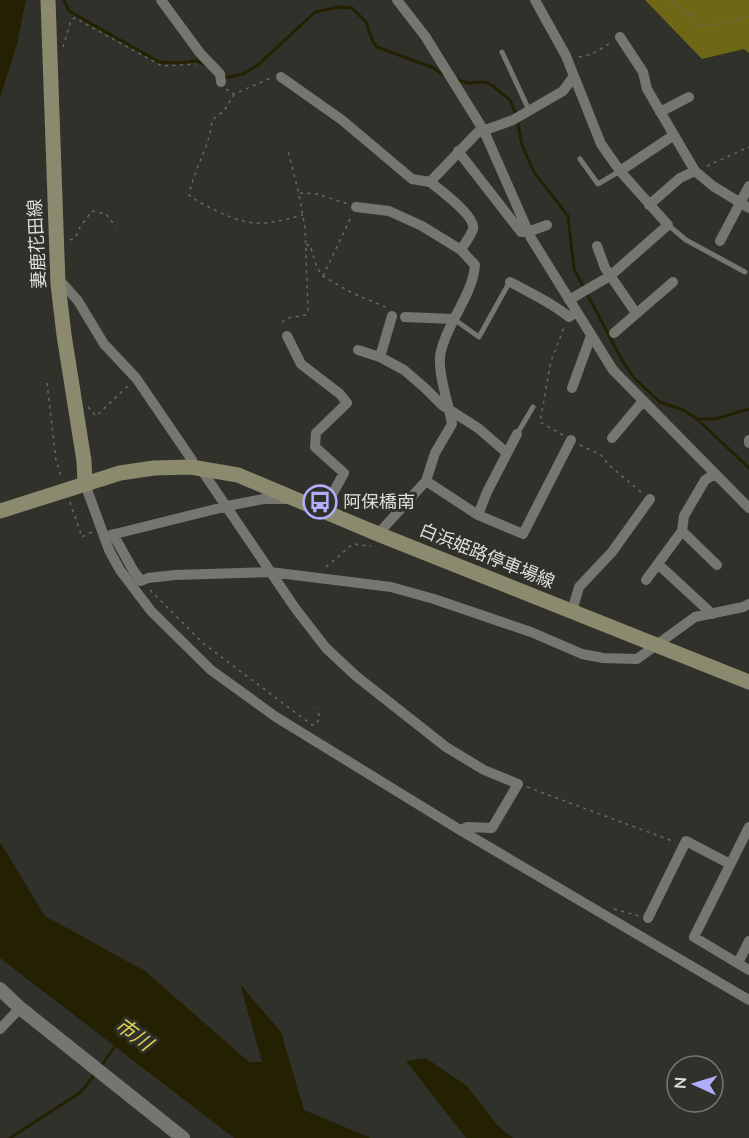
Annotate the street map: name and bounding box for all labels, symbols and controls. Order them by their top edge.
street label: 妻鹿花田線 [23,198,51,290]
bus stop icon: 阿保橋南 [302,484,338,520]
place label: 阿保橋南 [343,490,415,514]
street label: 白浜姫路停車場線 [416,518,558,594]
water label: 市川 [110,1012,159,1058]
north arrow [665,1054,725,1114]
text: N [670,1076,692,1090]

